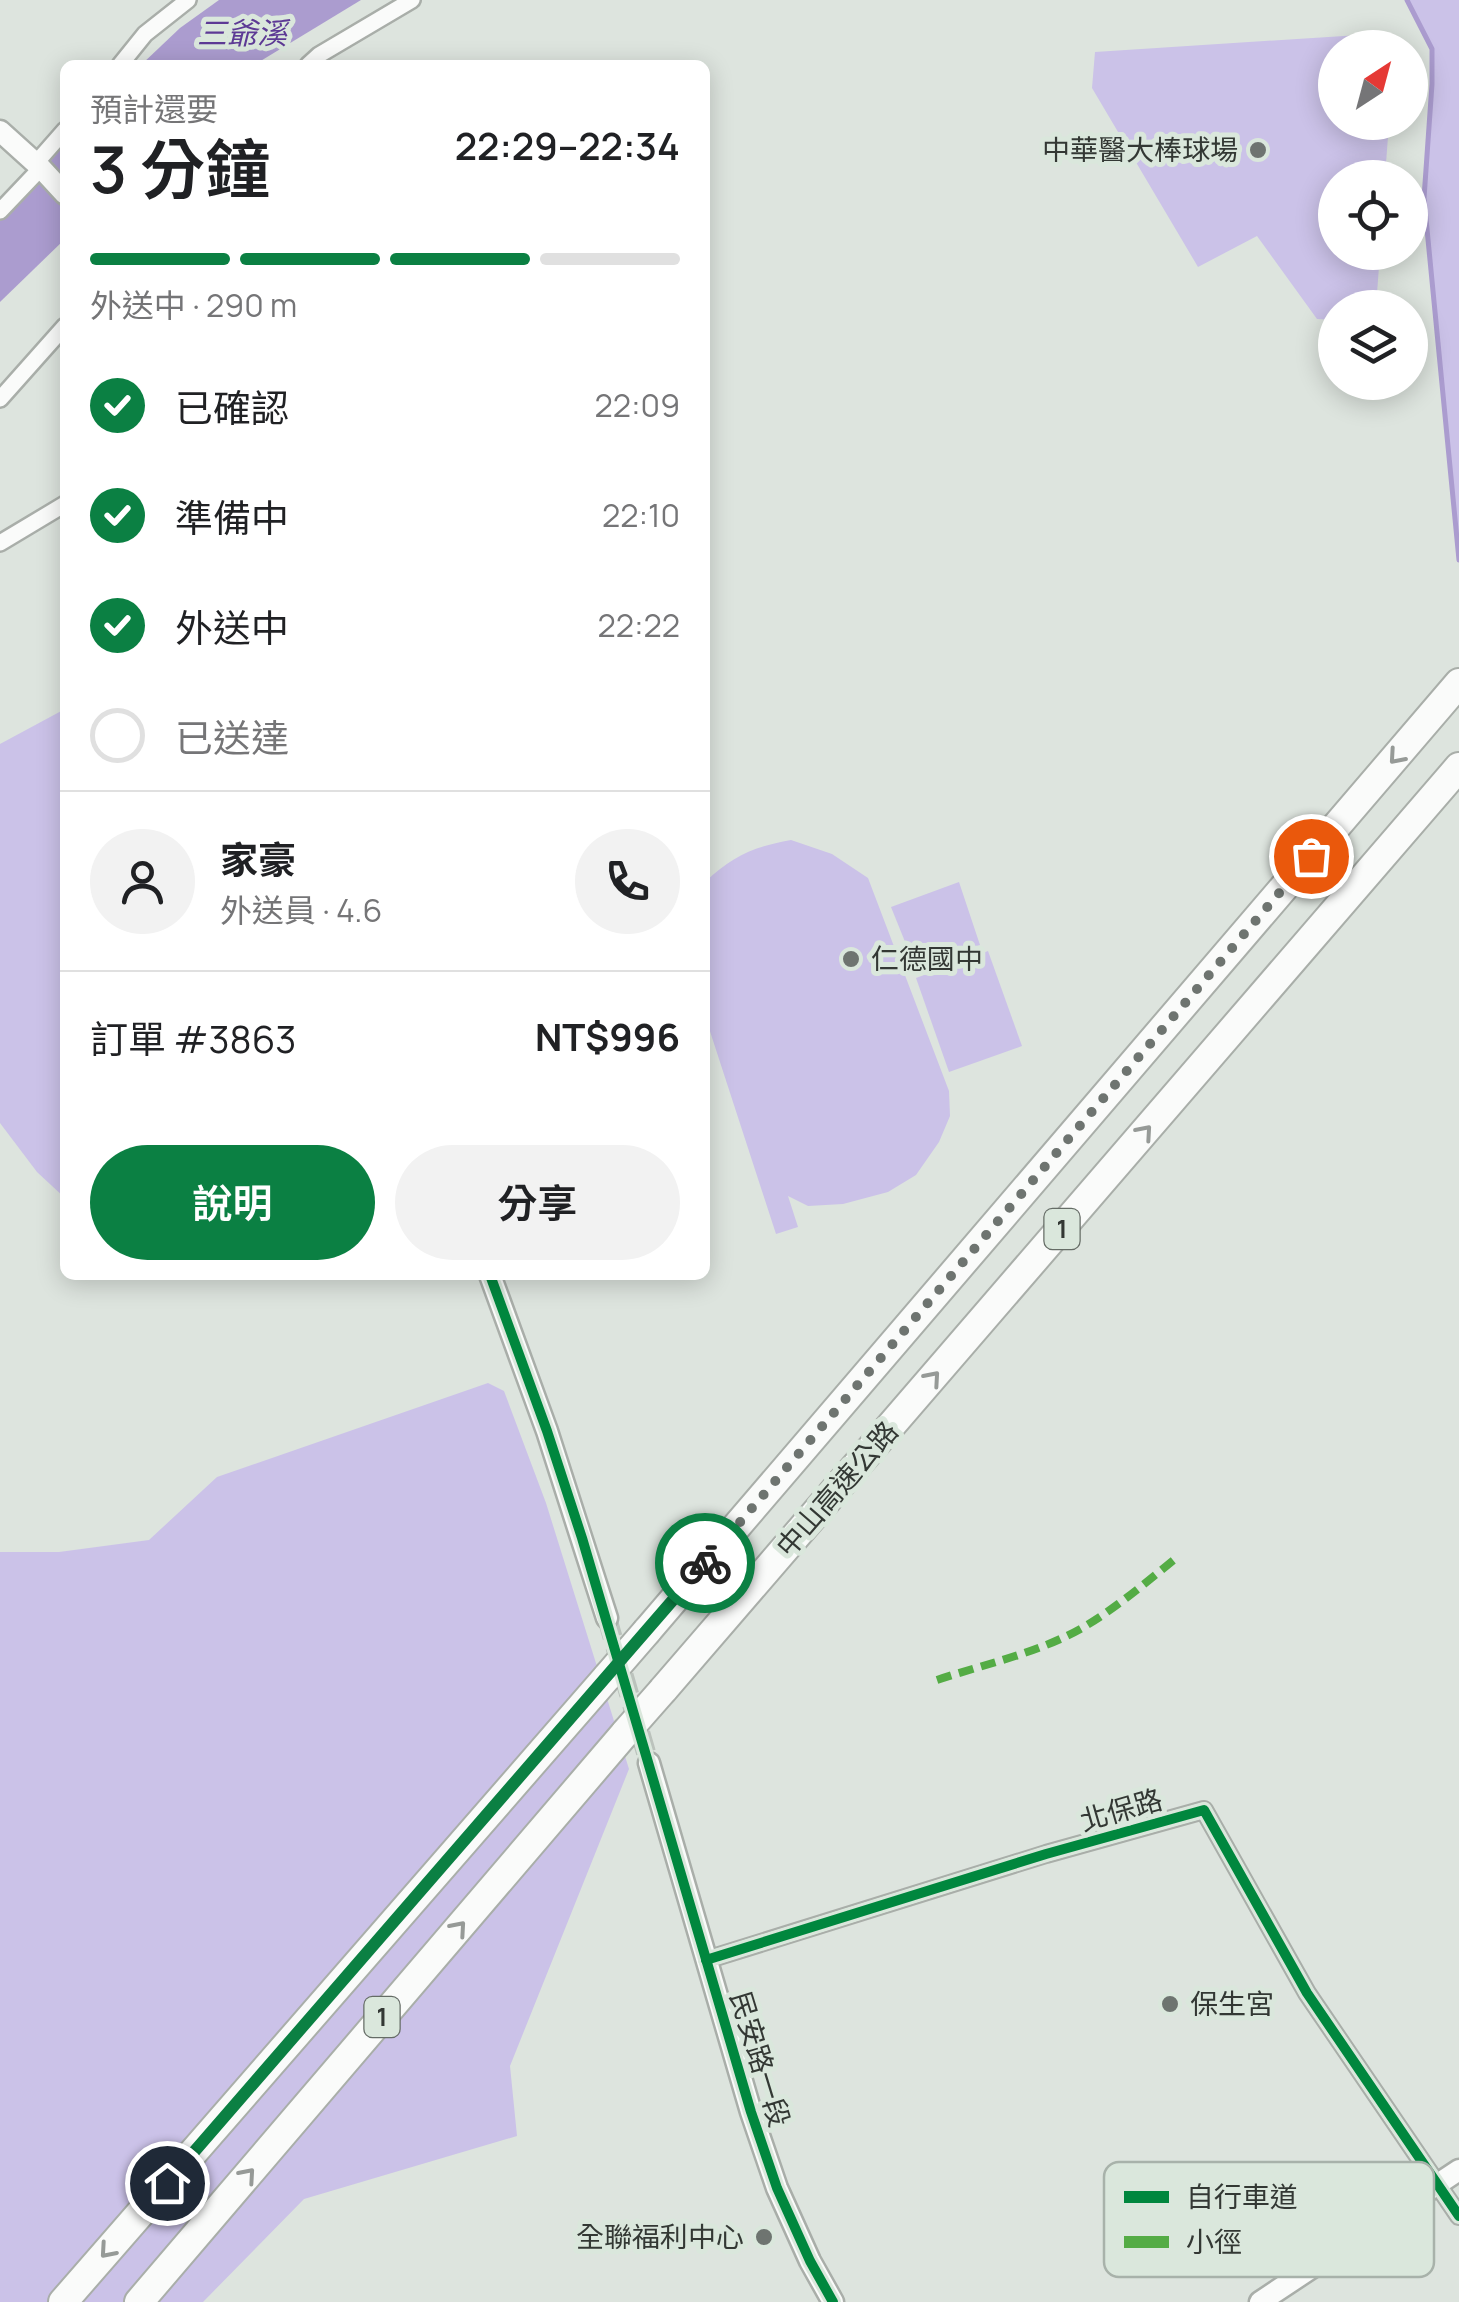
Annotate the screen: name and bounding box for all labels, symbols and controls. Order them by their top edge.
water label: 三爺溪 [197,12,291,53]
north arrow [1318,30,1428,140]
map controls [1318,30,1428,400]
text: 預計還要 [90,87,218,131]
text: 22:29–22:34 [455,119,680,171]
text: 3 分鐘 [90,124,270,213]
place label: 中華醫大棒球場 [1042,130,1238,168]
marker: 中華醫大棒球場 [1247,139,1269,161]
button: locate [1318,160,1428,270]
text: 外送中 · 290 m [90,283,297,327]
button: layers [1318,290,1428,400]
icon: check [90,378,145,433]
text: 已確認 [175,381,289,433]
text: 22:09 [595,383,680,427]
icon: check [90,488,145,543]
text: 準備中 [175,491,289,543]
text: 22:10 [602,493,680,537]
icon: check [90,598,145,653]
text: 外送中 [175,601,289,653]
text: 22:22 [597,603,680,647]
text: 已送達 [175,711,289,763]
one-way arrow [1389,746,1407,764]
pin [1269,814,1354,899]
button: person [90,829,195,934]
button: phone [575,829,680,934]
icon: bag [1284,829,1339,884]
text: 家豪 [220,833,296,885]
text: 外送員 · 4.6 [220,888,382,932]
place label: 仁德國中 [871,939,983,977]
marker: 仁德國中 [840,948,862,970]
text: NT$996 [535,1010,680,1062]
text: 訂單 #3863 [90,1012,296,1064]
one-way arrow [1134,1125,1152,1144]
button: 說明 [90,1145,375,1260]
button: 分享 [395,1145,680,1260]
road number: 1 [1044,1209,1080,1249]
one-way arrow [922,1371,940,1390]
street label: 中山高速公路 [767,1412,906,1564]
courier [655,1513,755,1613]
icon: bike [678,1536,733,1591]
street label: 北保路 [1075,1779,1166,1839]
one-way arrow [447,1921,465,1939]
place label: 保生宮 [1190,1984,1274,2022]
street label: 民安路一段 [722,1986,800,2131]
marker: 保生宮 [1159,1993,1181,2015]
road number: 1 [364,1997,400,2037]
pin [125,2141,210,2226]
icon: home [140,2156,195,2211]
legend [1104,2162,1434,2277]
one-way arrow [236,2168,254,2186]
text: 自行車道 [1186,2177,1298,2215]
place label: 全聯福利中心 [576,2217,744,2255]
text: 小徑 [1186,2222,1242,2260]
marker: 全聯福利中心 [753,2226,775,2248]
one-way arrow [101,2239,119,2258]

